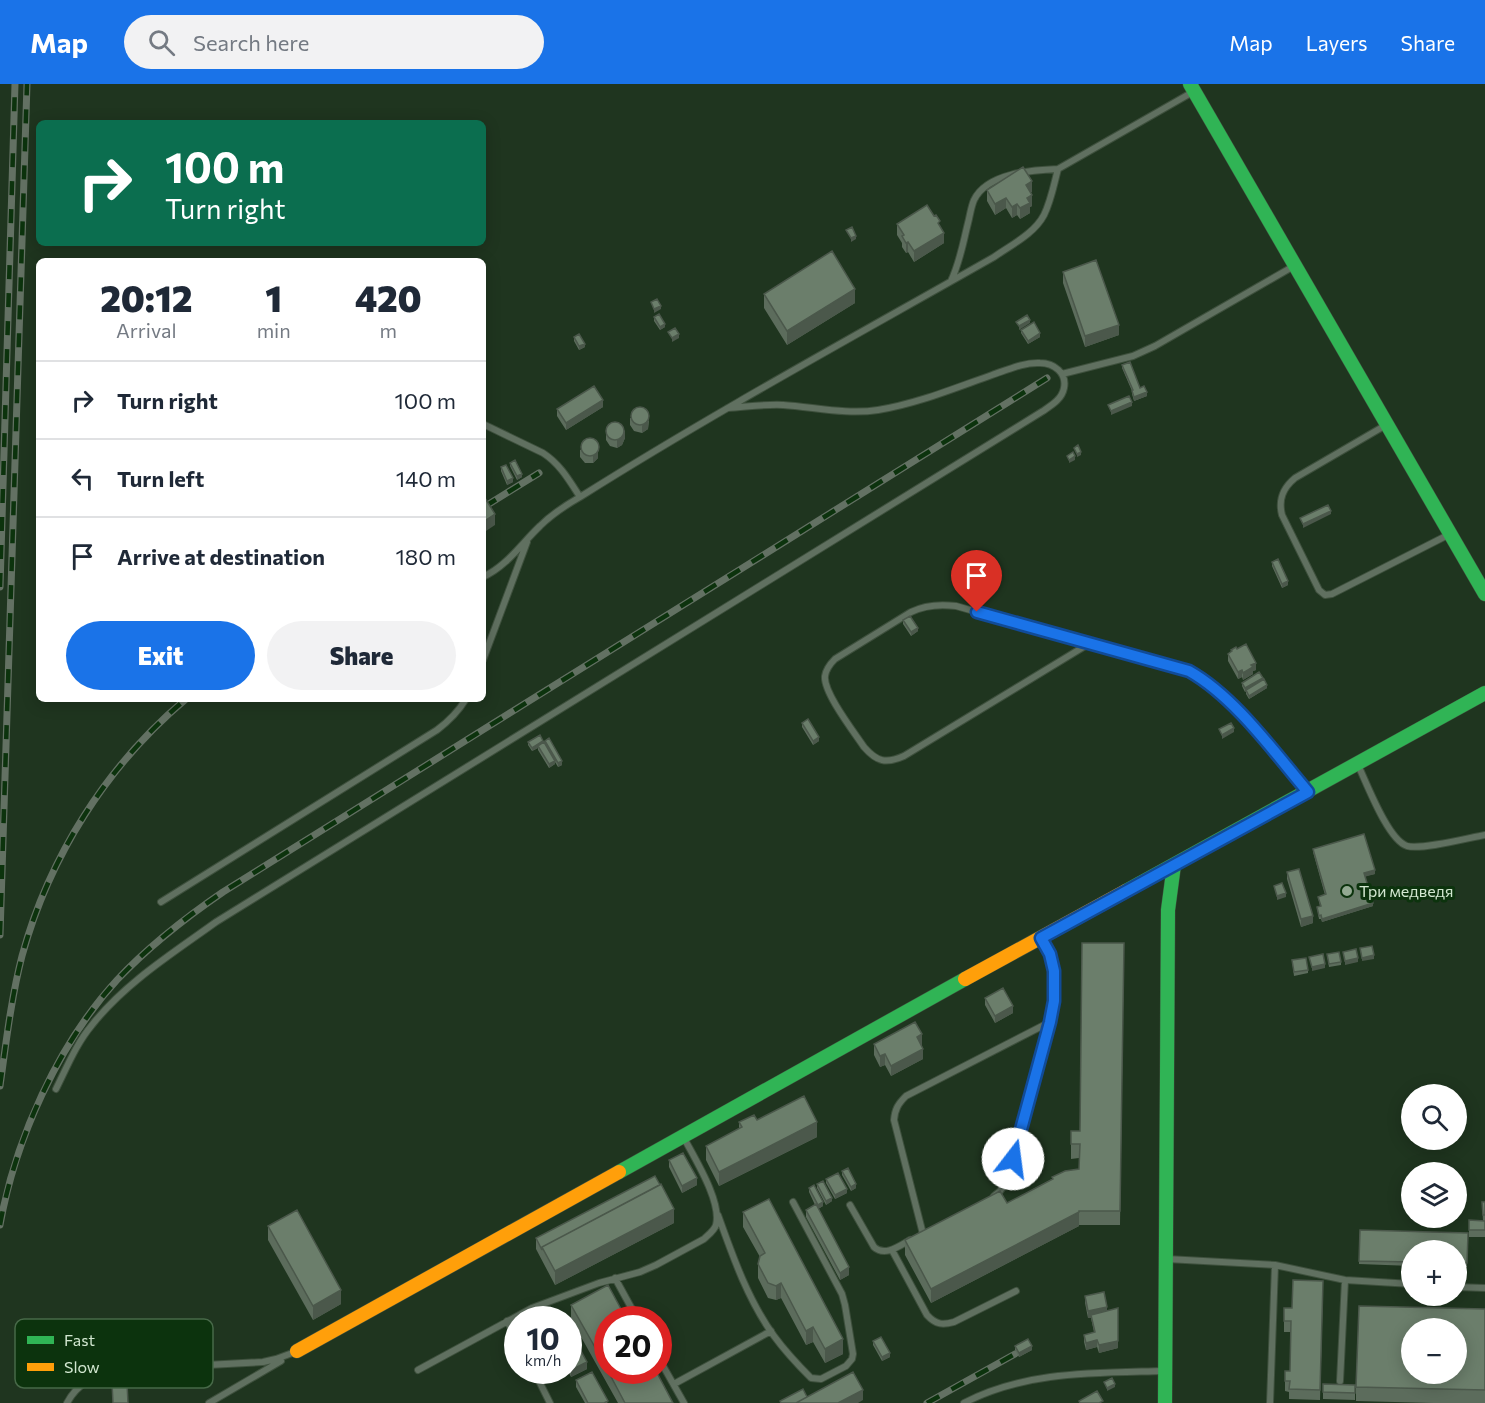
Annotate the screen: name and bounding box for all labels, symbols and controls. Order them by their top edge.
search box [124,15,544,69]
text: Map [30,25,88,59]
icon: search [145,26,178,59]
text: Search here [193,29,309,56]
text: Map [1229,30,1273,55]
text: Layers [1306,30,1368,55]
text: Share [1401,30,1455,55]
text: 100 m [165,140,285,192]
icon: right [66,144,144,222]
text: Turn right [165,192,285,225]
text: 20:12 [100,275,193,319]
text: 1 [265,275,282,319]
text: 420 [355,275,422,319]
text: Arrival [116,318,177,342]
text: min [257,318,291,342]
text: m [380,318,397,342]
icon: right [66,384,99,417]
text: Turn right [117,387,218,414]
text: 100 m [394,387,456,414]
icon: left [66,462,99,495]
text: Turn left [117,465,204,492]
text: 140 m [396,465,456,492]
icon: arrive [66,540,99,573]
text: Arrive at destination [117,543,325,570]
text: 180 m [395,543,456,570]
pin [951,550,1002,612]
icon: arrive [960,559,993,592]
button: Exit [66,621,255,690]
button: Share [267,621,456,690]
place label: Три медведя [1359,881,1453,900]
marker: Три медведя [1340,884,1354,898]
map controls [1401,1084,1467,1384]
button: search [1401,1084,1467,1150]
position arrow [981,1127,1045,1191]
button: layers [1401,1162,1467,1228]
button: + [1401,1240,1467,1306]
speed limit sign: 20 [594,1306,672,1384]
button: − [1401,1318,1467,1384]
legend [15,1319,213,1388]
text: 10 [526,1319,560,1356]
text: Fast [64,1330,95,1349]
text: km/h [525,1351,561,1369]
text: Slow [64,1357,100,1376]

